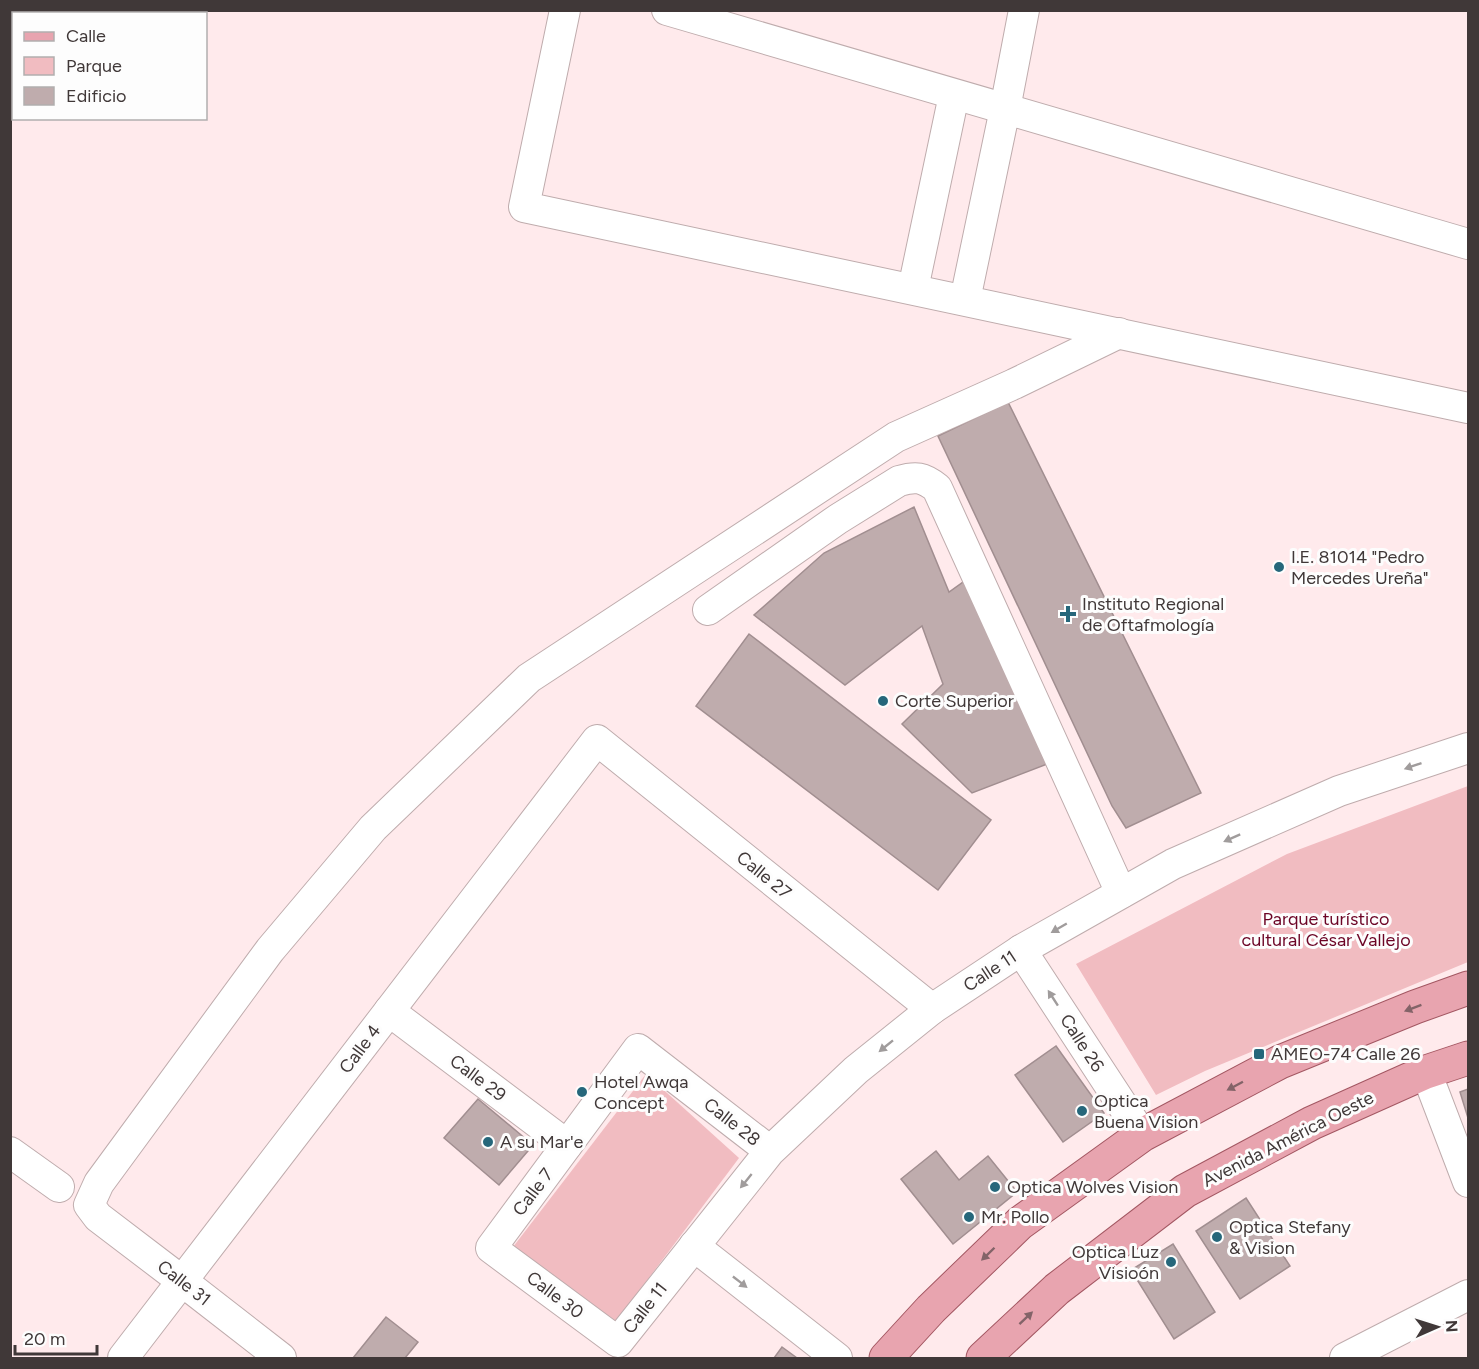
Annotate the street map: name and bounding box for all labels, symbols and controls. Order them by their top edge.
legend [12,12,207,120]
text: Calle [66,25,106,47]
text: Parque [66,55,122,77]
text: Edificio [66,85,127,107]
place label: I.E. 81014 "Pedro Mercedes Ureña" [1291,546,1429,589]
marker: I.E. 81014 "Pedro Mercedes Ureña" [1272,560,1286,574]
place label: Instituto Regional de Oftafmología [1082,593,1224,636]
marker: Instituto Regional de Oftafmología [1059,605,1077,623]
place label: Corte Superior [895,690,1014,712]
marker: Corte Superior [876,694,890,708]
one-way arrow [1404,762,1422,772]
one-way arrow [1223,834,1241,843]
street label: Calle 27 [732,846,796,904]
park label: Parque turístico cultural César Vallejo [1241,908,1411,951]
one-way arrow [1050,923,1067,933]
street label: Calle 11 [959,946,1021,996]
one-way arrow [1047,991,1059,1007]
one-way arrow [1404,1003,1422,1013]
street label: Calle 26 [1055,1010,1109,1076]
street label: Calle 4 [335,1020,385,1078]
one-way arrow [878,1039,894,1052]
place label: AMEO-74 Calle 26 [1271,1043,1420,1065]
marker: AMEO-74 Calle 26 [1252,1047,1266,1061]
street label: Calle 29 [446,1050,510,1106]
place label: Hotel Awqa Concept [594,1071,688,1114]
one-way arrow [1226,1081,1243,1091]
marker: Hotel Awqa Concept [575,1085,589,1099]
street label: Avenida América Oeste [1199,1086,1377,1192]
place label: Optica Buena Vision [1094,1090,1198,1133]
street label: Calle 28 [699,1093,765,1151]
marker: Optica Buena Vision [1075,1104,1089,1118]
place label: A su Mar'e [500,1131,584,1153]
marker: A su Mar'e [481,1135,495,1149]
street label: Calle 7 [508,1164,558,1220]
one-way arrow [740,1173,753,1189]
place label: Optica Wolves Vision [1007,1176,1178,1198]
marker: Optica Wolves Vision [988,1180,1002,1194]
place label: Mr. Pollo [981,1206,1050,1228]
marker: Mr. Pollo [962,1210,976,1224]
place label: Optica Stefany & Vision [1229,1216,1351,1259]
marker: Optica Stefany & Vision [1210,1230,1224,1244]
place label: Optica Luz Visioón [1072,1241,1159,1284]
one-way arrow [982,1247,996,1261]
street label: Calle 31 [153,1255,215,1311]
marker: Optica Luz Visioón [1164,1255,1178,1269]
street label: Calle 30 [522,1266,588,1324]
one-way arrow [732,1275,748,1288]
street label: Calle 11 [618,1278,672,1338]
north arrow [1407,1297,1467,1357]
one-way arrow [1018,1312,1032,1326]
scale bar [15,1318,98,1356]
text: N [1442,1320,1461,1333]
text: 20 m [24,1328,65,1350]

